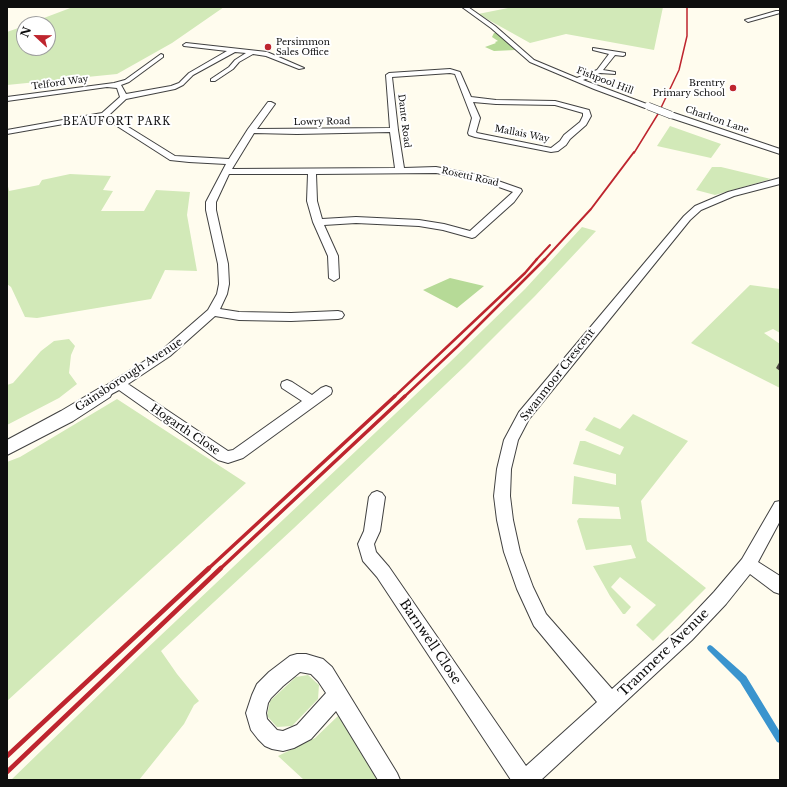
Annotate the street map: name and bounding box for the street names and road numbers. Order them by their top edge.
street label: Fishpool Hill [575,65,635,97]
street label: Telford Way [31,74,89,92]
street label: Dante Road [395,93,413,149]
street label: Charlton Lane [684,104,750,136]
street label: Lowry Road [294,116,350,128]
street label: Mallais Way [494,123,550,145]
street label: Rosetti Road [440,165,500,189]
street label: Swanmoor Crescent [518,326,598,424]
street label: Gainsborough Avenue [73,335,185,415]
street label: Hogarth Close [148,402,222,458]
street label: Barnwell Close [396,597,464,687]
street label: Tranmere Avenue [615,606,713,700]

